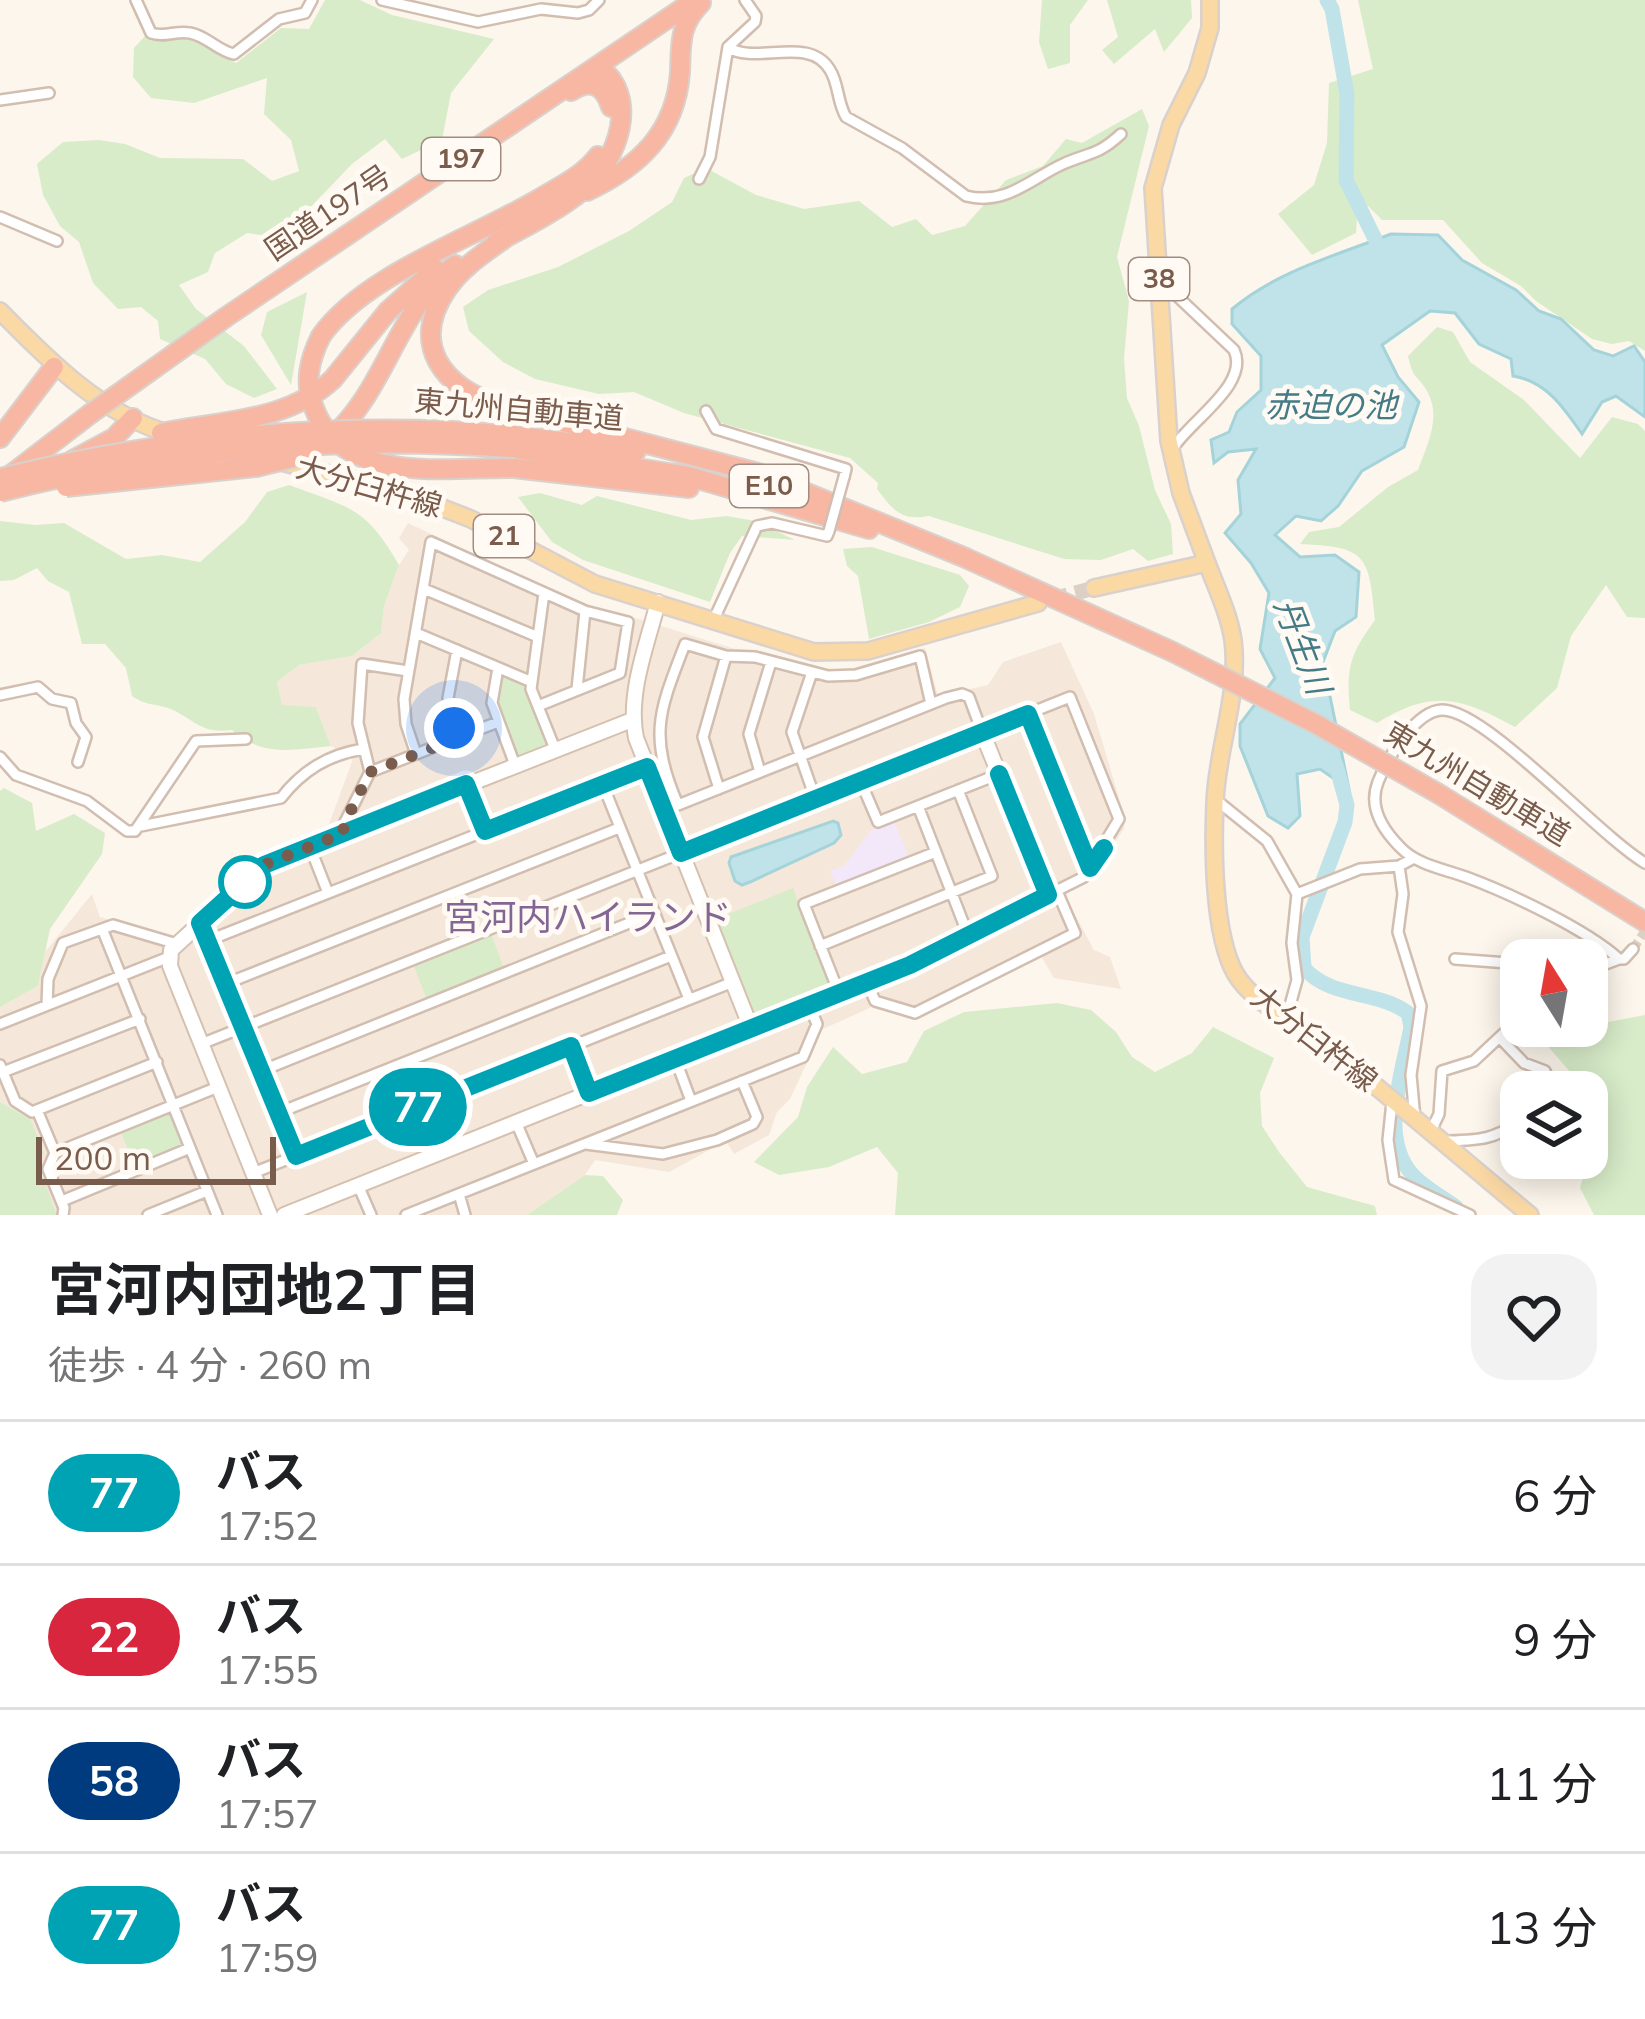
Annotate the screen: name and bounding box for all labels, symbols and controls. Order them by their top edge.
road number: 197 [422,138,500,180]
street label: 国道197号 [257,156,398,268]
road number: 38 [1129,258,1189,300]
street label: 東九州自動車道 [413,381,625,437]
water label: 赤迫の池 [1265,384,1400,425]
street label: 大分臼杵線 [292,447,447,525]
road number: E10 [730,465,808,507]
road number: 21 [474,515,534,557]
water label: 丹生川 [1267,592,1341,702]
your location [424,698,484,758]
street label: 東九州自動車道 [1378,713,1577,854]
unlabelled marker [220,857,270,907]
district label: 宮河内ハイランド [444,894,732,939]
north arrow [1500,939,1608,1047]
map controls [1500,939,1608,1179]
street label: 大分臼杵線 [1244,977,1385,1099]
line badge: 77 [364,1068,472,1146]
button: layers [1500,1071,1608,1179]
text: 77 [393,1080,443,1133]
scale bar [36,1131,276,1184]
text: 200 m [54,1137,151,1178]
text: 宮河内団地2丁目 [48,1253,481,1324]
button: heart [1471,1254,1597,1380]
text: 徒歩 · 4 分 · 260 m [48,1340,372,1389]
text: バス [216,1443,306,1499]
text: 77 [89,1466,139,1519]
text: 6 分 [1513,1467,1597,1523]
text: 17:52 [216,1501,319,1550]
text: バス [216,1587,306,1643]
text: 22 [89,1610,139,1663]
text: 9 分 [1513,1611,1597,1667]
text: 17:55 [216,1645,319,1694]
text: バス [216,1731,306,1787]
text: 58 [89,1754,139,1807]
text: 11 分 [1486,1755,1597,1811]
text: 17:57 [216,1789,319,1838]
text: バス [216,1875,306,1931]
text: 77 [89,1898,139,1951]
text: 13 分 [1486,1899,1597,1955]
text: 17:59 [216,1933,319,1982]

